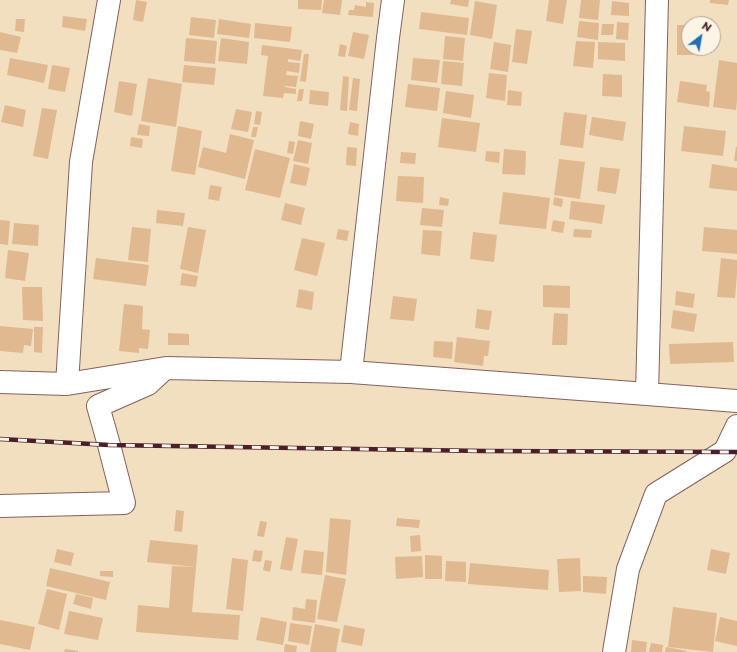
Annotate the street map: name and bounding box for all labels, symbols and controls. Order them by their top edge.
north arrow [681,16,721,56]
text: N [699,17,715,36]

